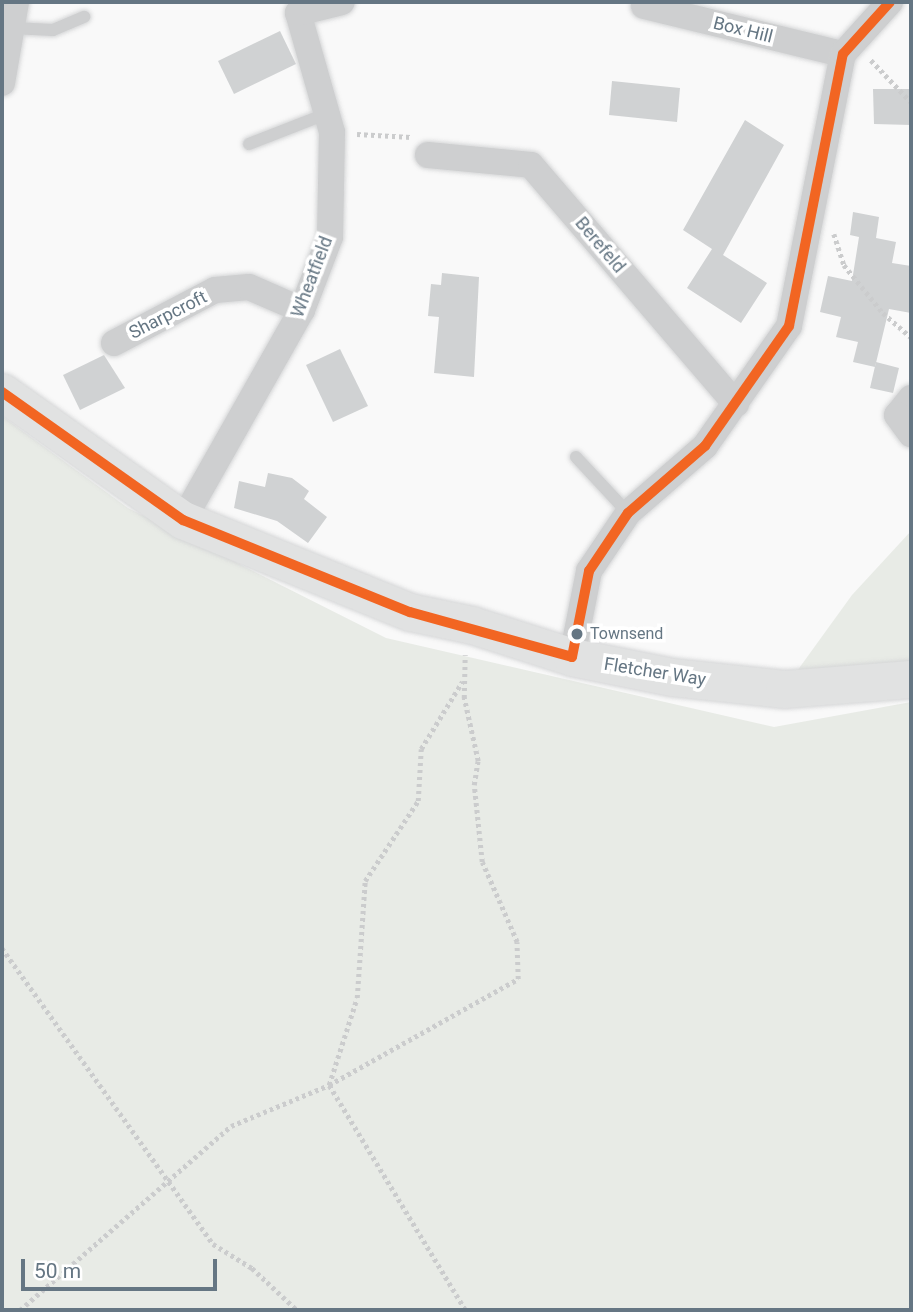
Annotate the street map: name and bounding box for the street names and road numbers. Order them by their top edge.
street label: Box Hill [711,12,775,48]
street label: Berefeld [570,213,630,277]
street label: Wheatfield [287,233,337,321]
street label: Sharpcroft [126,286,210,344]
street label: Fletcher Way [602,653,708,691]

